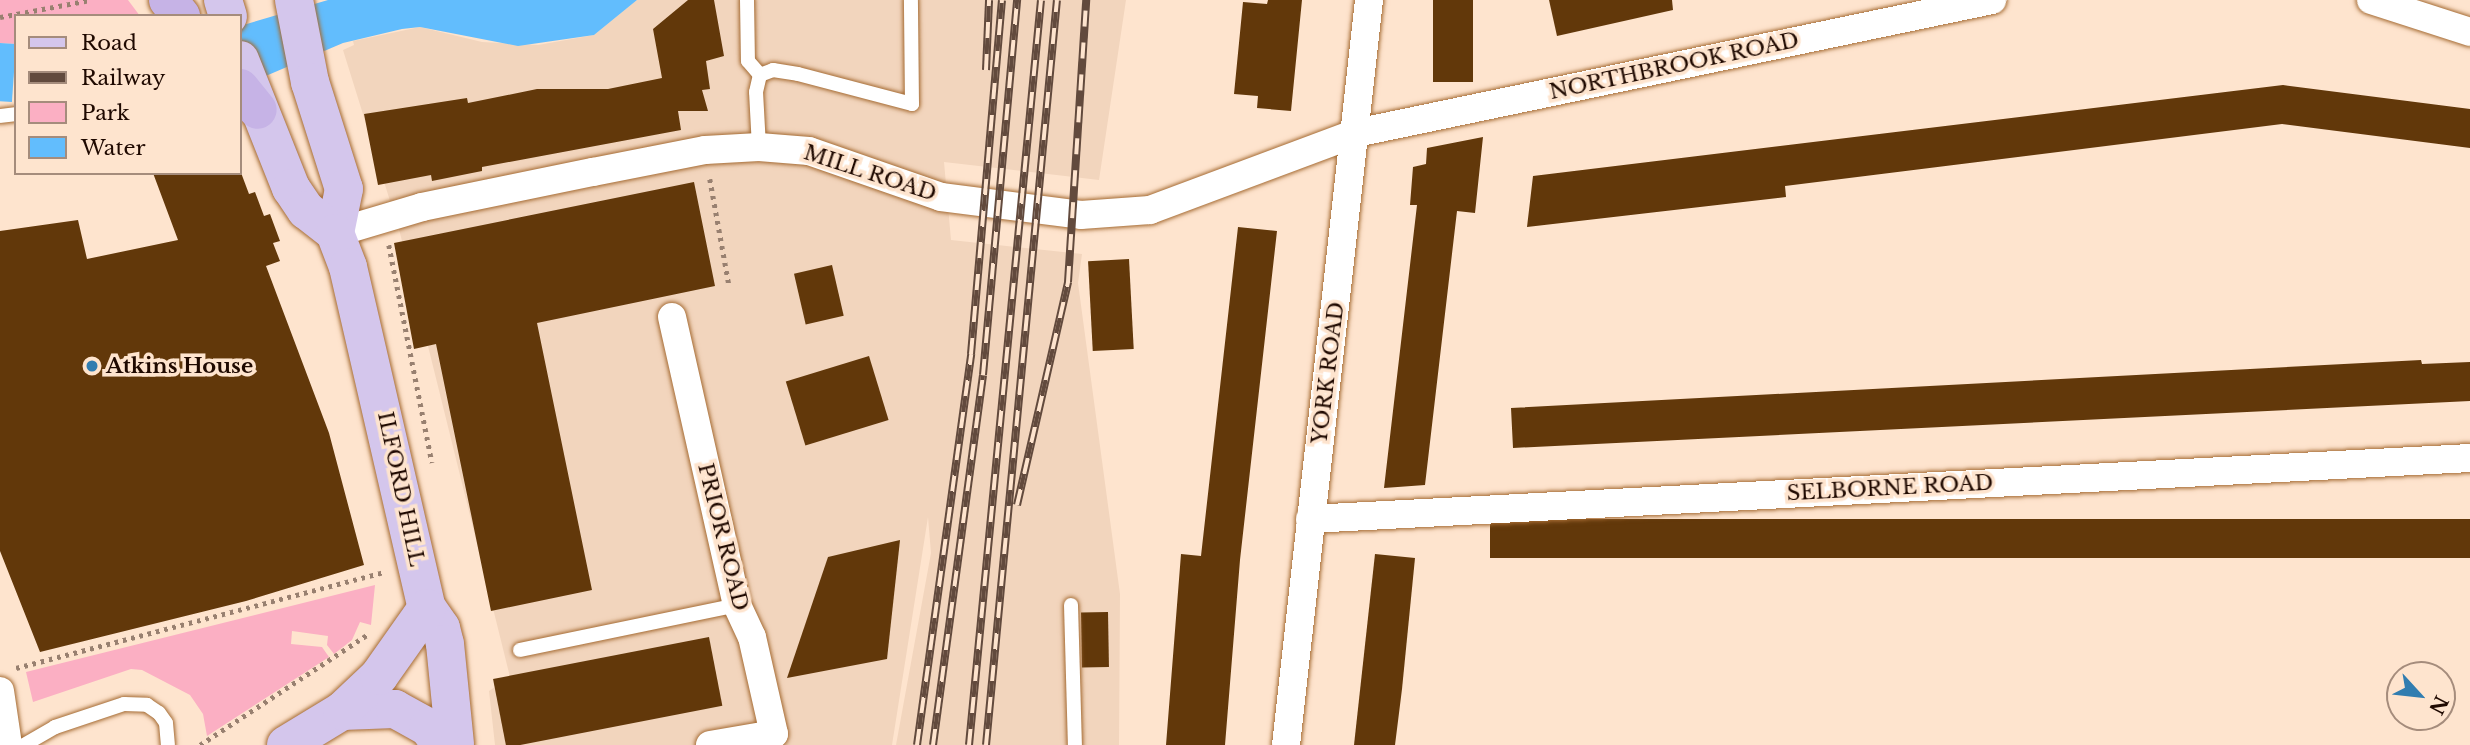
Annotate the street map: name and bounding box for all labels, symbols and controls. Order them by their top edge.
legend [14,14,242,175]
street label: NORTHBROOK ROAD [1547,27,1801,105]
text: Road [81,30,137,56]
text: Railway [81,65,165,91]
text: Park [81,100,130,126]
text: Water [81,135,145,161]
street label: MILL ROAD [800,140,940,206]
street label: YORK ROAD [1307,300,1349,446]
place label: Atkins House [106,353,253,379]
marker: Atkins House [84,358,100,374]
street label: ILFORD HILL [372,409,430,569]
street label: PRIOR ROAD [692,460,754,614]
street label: SELBORNE ROAD [1786,470,1994,506]
north arrow [2386,661,2456,731]
text: N [2424,692,2453,718]

